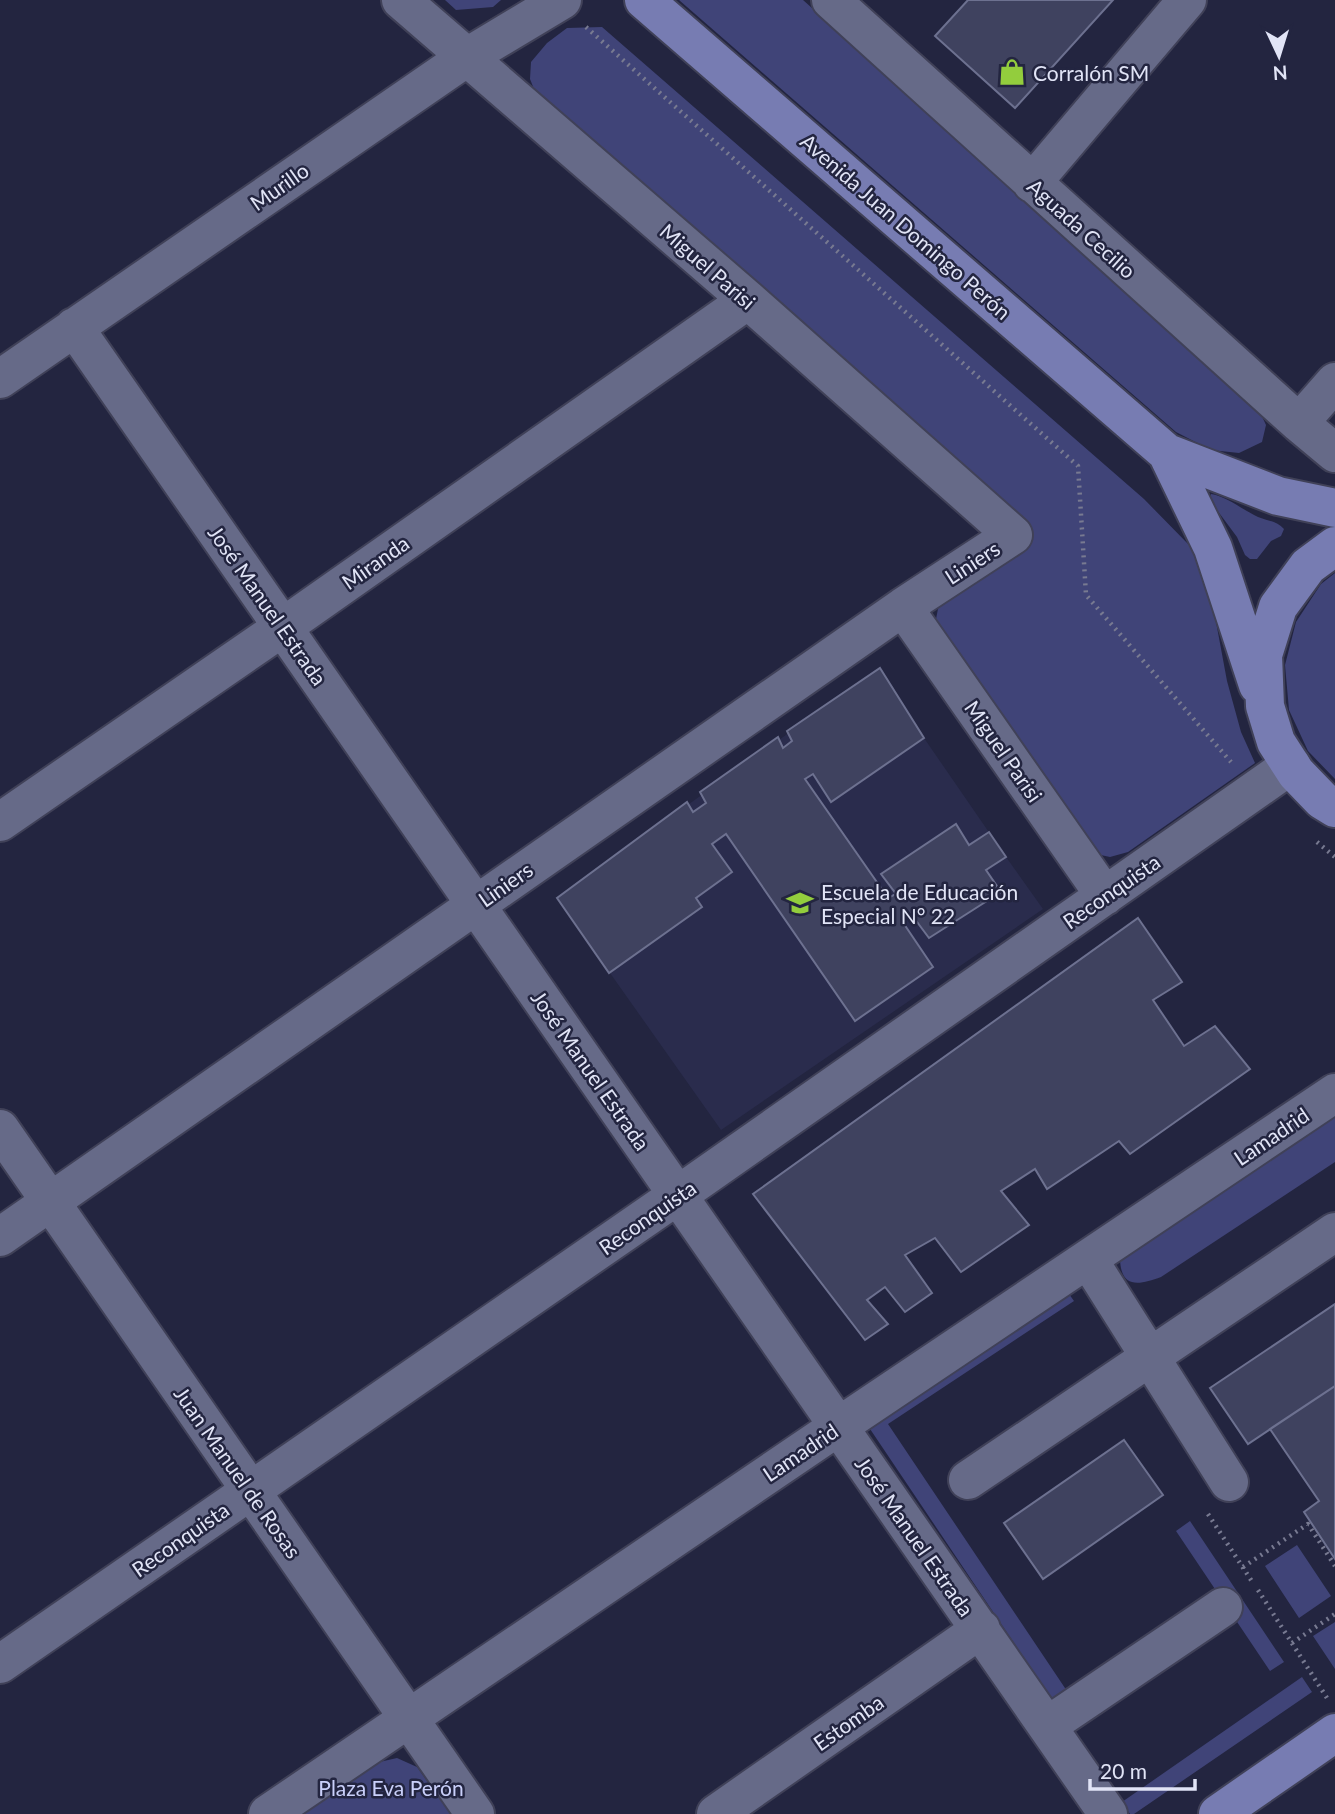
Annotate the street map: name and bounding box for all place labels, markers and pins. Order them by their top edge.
shop icon: Corralón SM [997,57,1027,87]
place label: Corralón SM [1033,60,1149,85]
place label: Escuela de Educación Especial N° 22 [821,879,1018,928]
school or university icon: Escuela de Educación Especial N° 22 [785,888,815,918]

